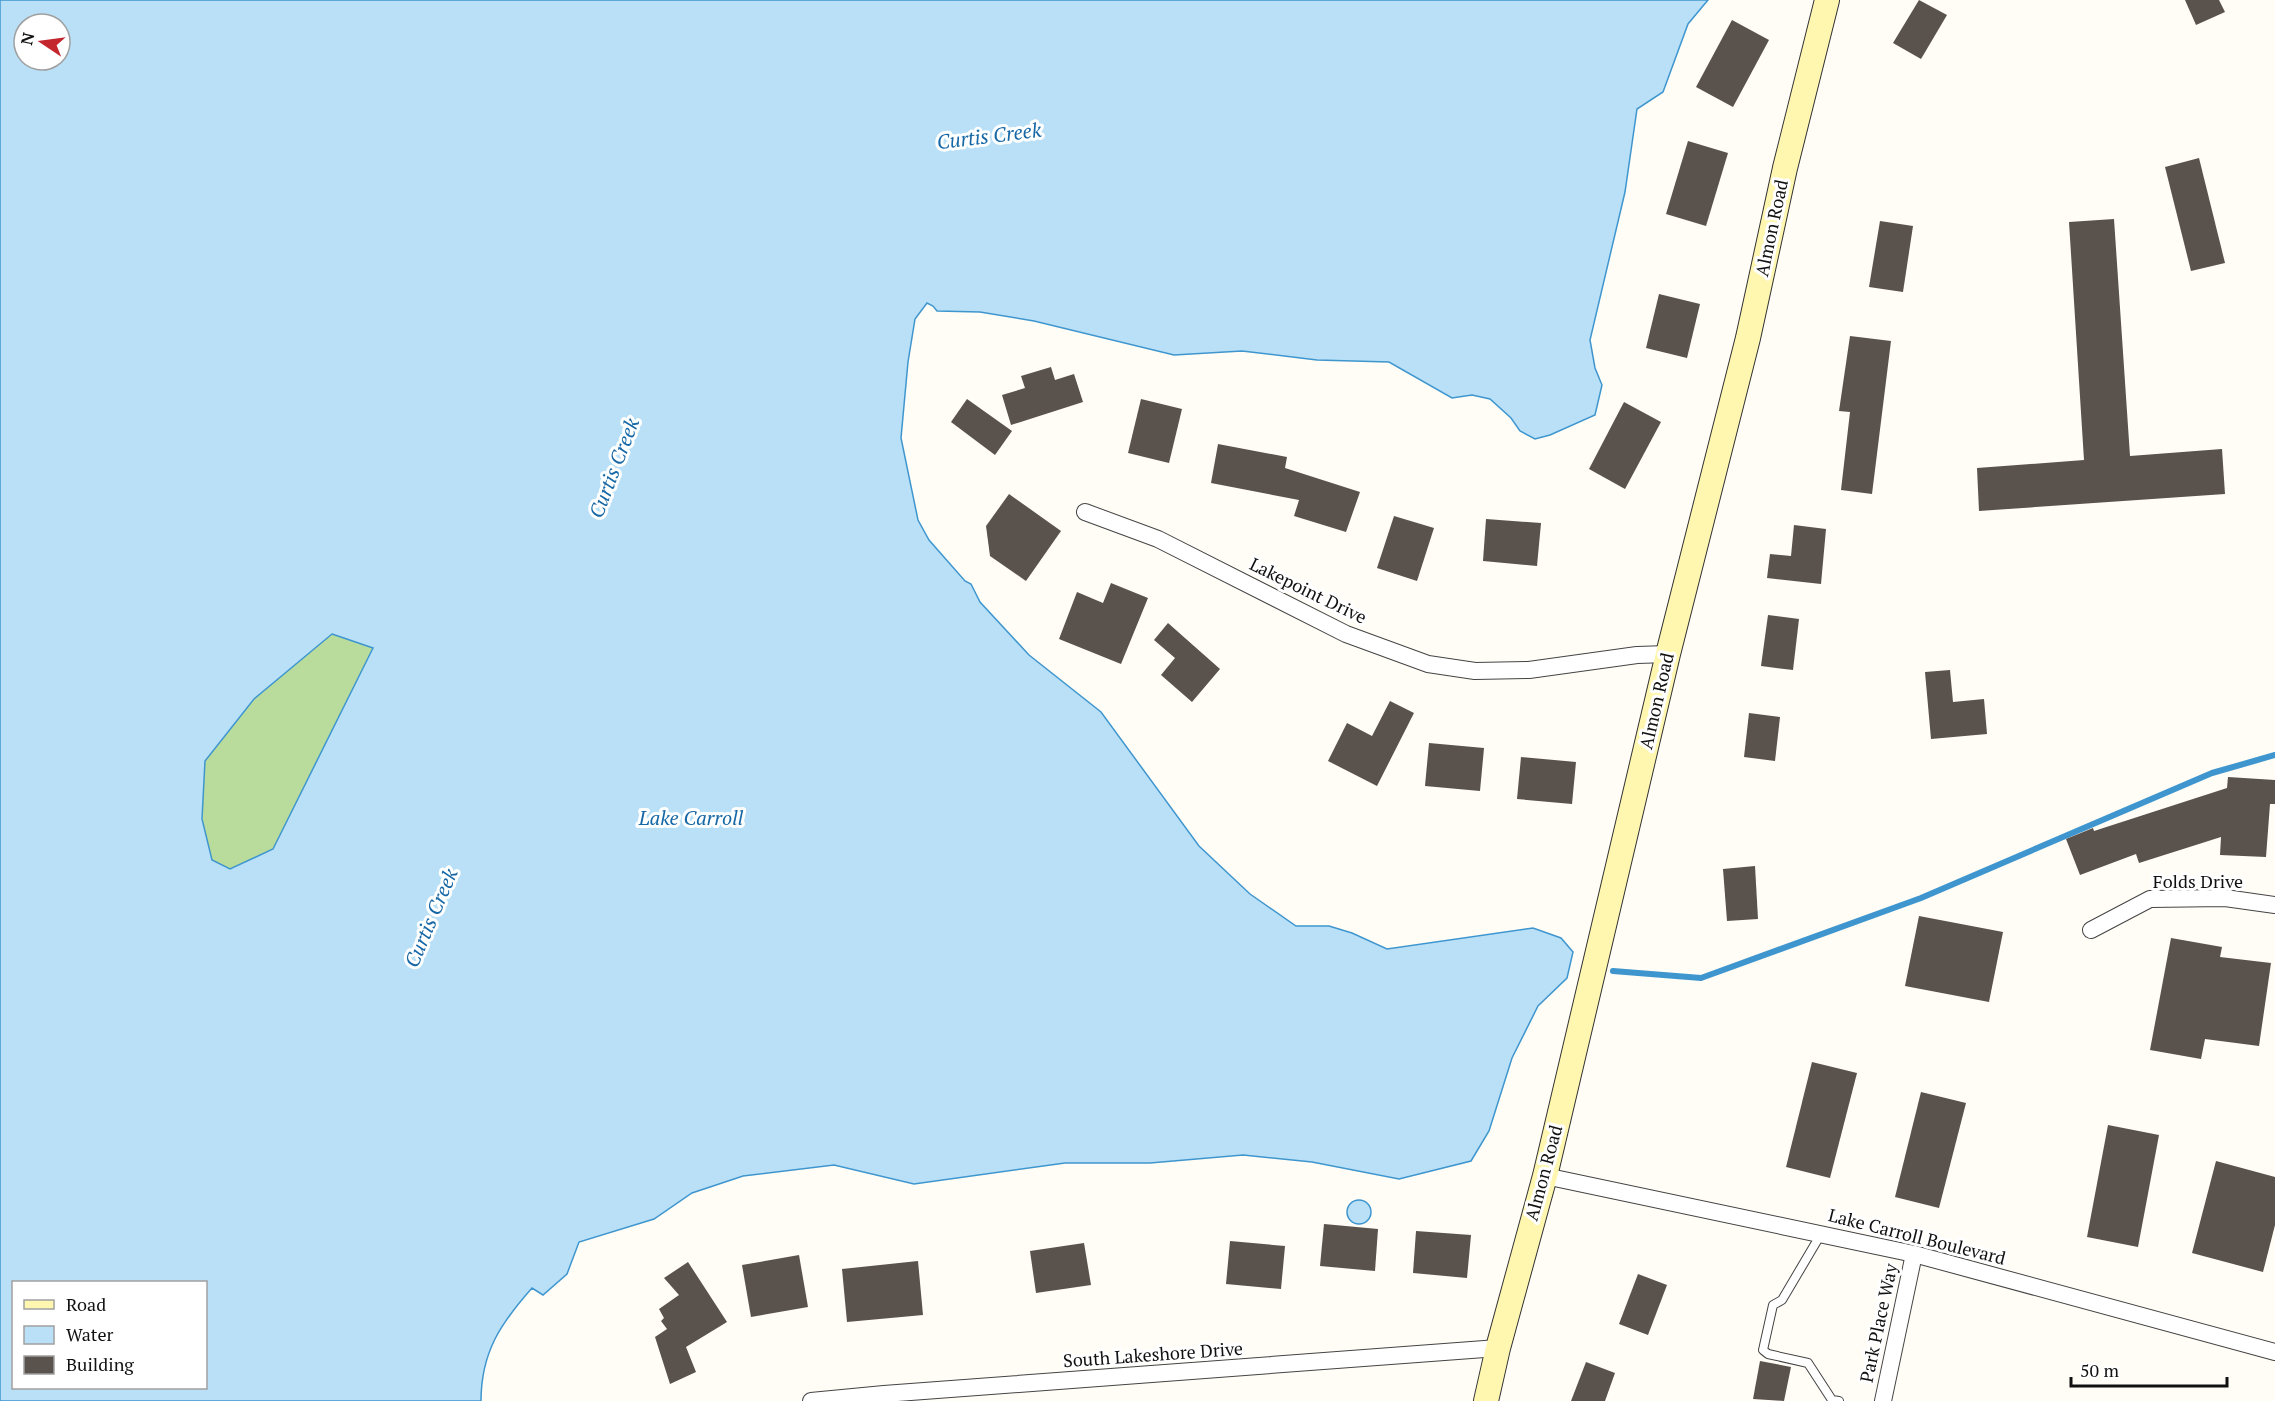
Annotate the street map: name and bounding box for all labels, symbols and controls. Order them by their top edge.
north arrow [12,12,72,72]
text: N [15,30,39,47]
water label: Curtis Creek [935,116,1043,155]
street label: Almon Road [1749,177,1793,278]
water label: Curtis Creek [582,414,645,522]
street label: Lakepoint Drive [1246,551,1371,629]
street label: Almon Road [1633,650,1679,751]
water label: Lake Carroll [638,804,744,831]
water label: Curtis Creek [398,864,464,971]
street label: Folds Drive [2153,869,2243,893]
street label: Almon Road [1519,1122,1567,1223]
street label: Lake Carroll Boulevard [1826,1202,2008,1270]
street label: Park Place Way [1854,1260,1903,1384]
legend [12,1281,207,1389]
text: Road [66,1292,106,1316]
text: Water [66,1322,113,1346]
street label: South Lakeshore Drive [1062,1336,1244,1372]
scale bar [2071,1350,2227,1388]
text: Building [66,1352,134,1376]
text: 50 m [2080,1358,2120,1382]

